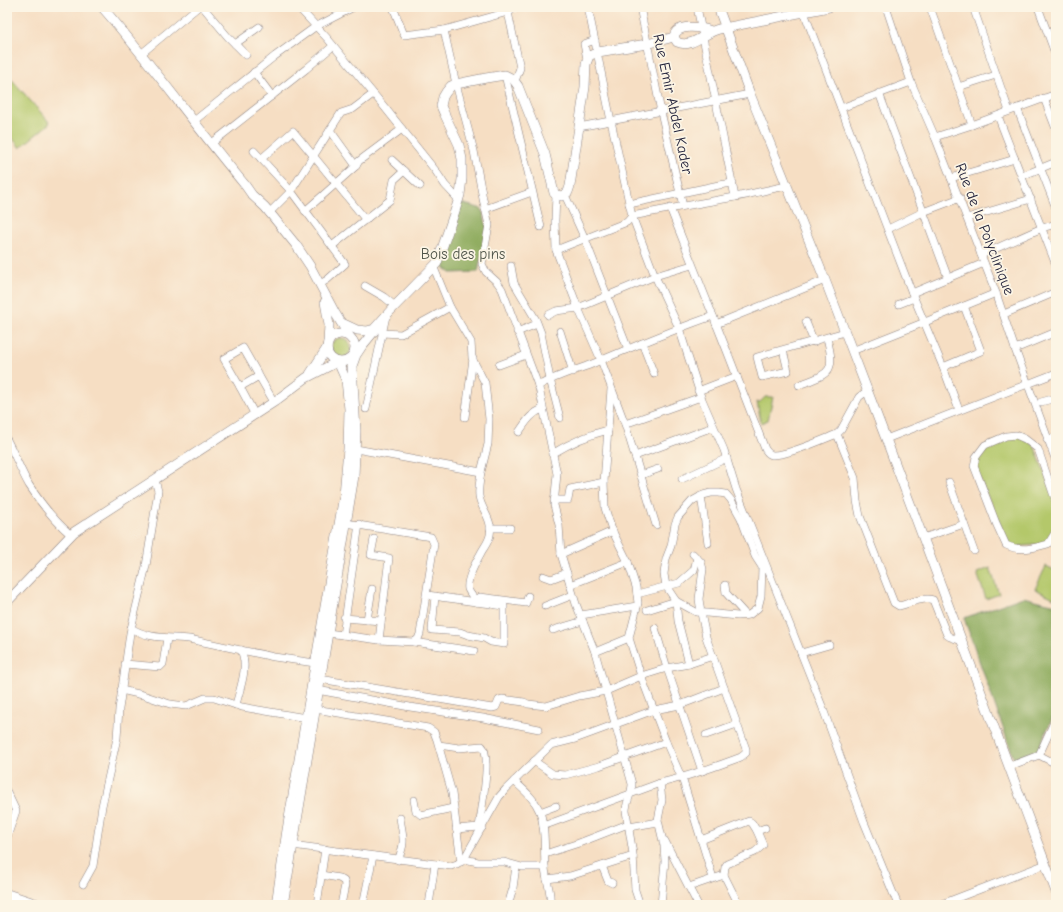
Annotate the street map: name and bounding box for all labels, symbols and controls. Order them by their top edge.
street label: Rue Emir Abdel Kader [649,32,697,176]
street label: Rue de la Polyclinique [952,161,1019,298]
park label: Bois des pins [421,245,505,263]

